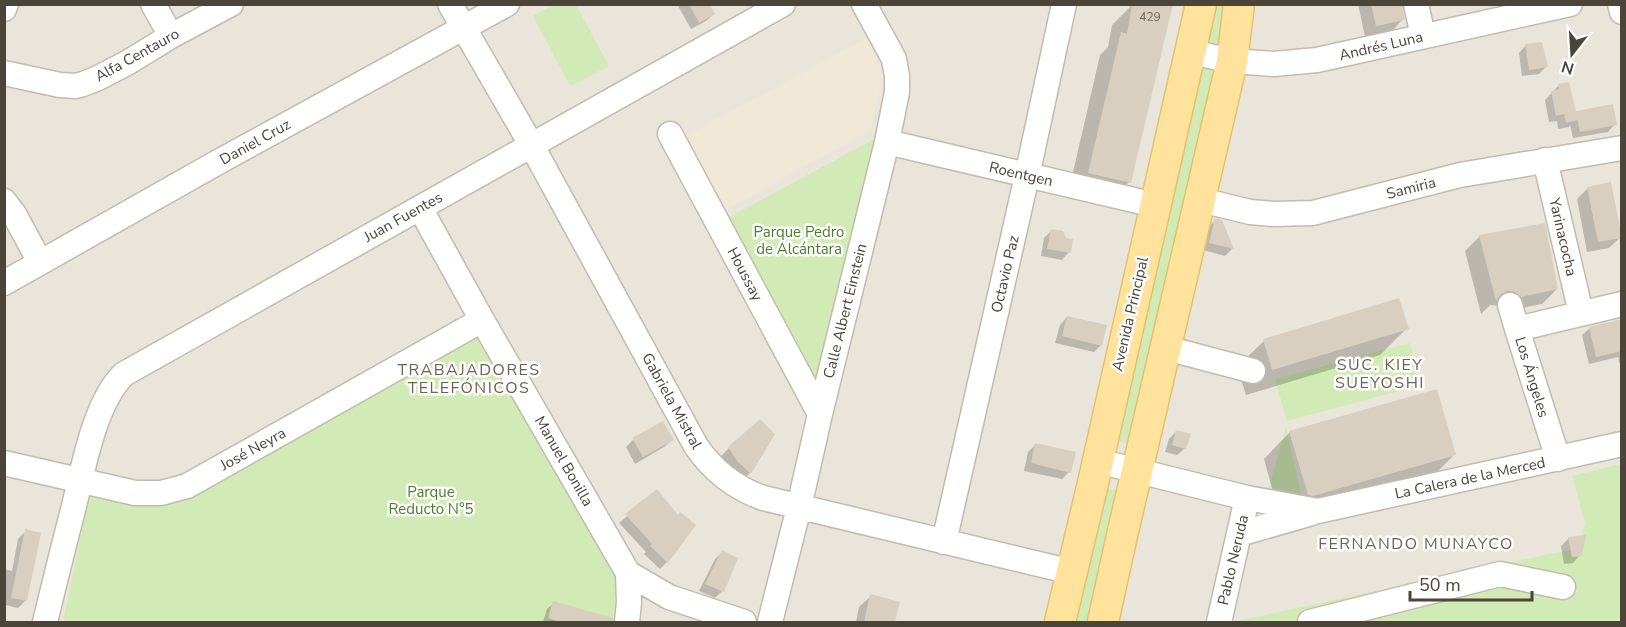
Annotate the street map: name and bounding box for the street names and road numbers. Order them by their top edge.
street label: Alfa Centauro [91,24,183,86]
street label: Andrés Luna [1337,27,1425,65]
street label: Daniel Cruz [216,114,294,170]
street label: Roentgen [987,157,1055,191]
street label: Samiria [1384,172,1438,204]
street label: Juan Fuentes [359,187,446,247]
street label: Yarinacocha [1544,195,1582,278]
street label: Octavio Paz [986,233,1024,315]
street label: Calle Albert Einstein [819,241,871,381]
street label: Houssay [723,244,768,305]
street label: Avenida Principal [1107,254,1153,373]
street label: Los Ángeles [1510,334,1554,420]
street label: Gabriela Mistral [637,349,707,453]
street label: Manuel Bonilla [530,412,598,510]
street label: José Neyra [216,423,289,476]
street label: La Calera de la Merced [1393,452,1547,504]
street label: Pablo Neruda [1213,513,1253,607]

